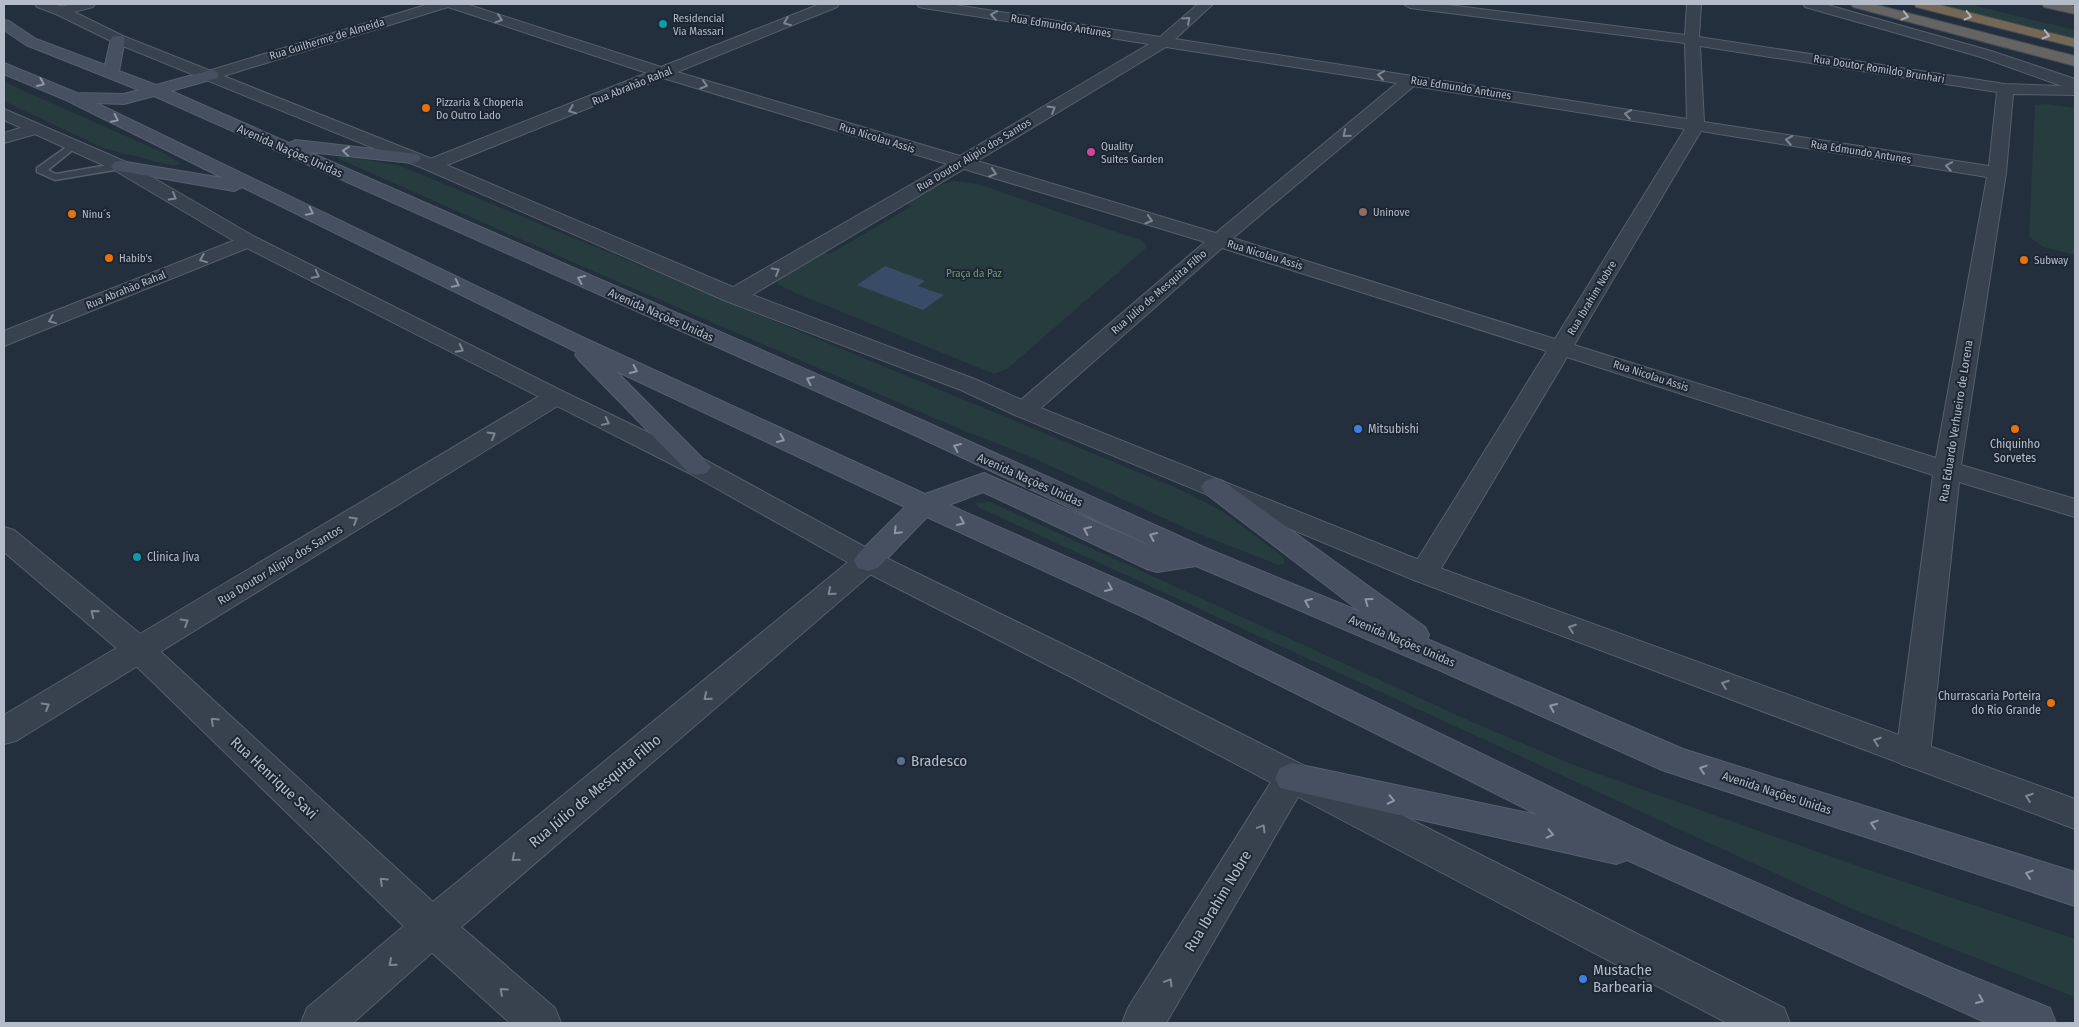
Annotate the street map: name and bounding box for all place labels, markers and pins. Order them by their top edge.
place label: Residencial Via Massari [673,12,725,38]
marker: Residencial Via Massari [657,18,669,30]
place label: Pizzaria & Choperia Do Outro Lado [436,96,523,122]
marker: Pizzaria & Choperia Do Outro Lado [420,102,432,114]
place label: Quality Suites Garden [1101,140,1163,166]
marker: Quality Suites Garden [1085,146,1097,158]
marker: Uninove [1357,206,1369,218]
place label: Uninove [1373,206,1410,219]
marker: Ninu´s [66,208,78,220]
place label: Ninu´s [82,208,111,221]
marker: Habib's [103,252,115,264]
place label: Habib's [119,252,153,265]
marker: Subway [2018,254,2030,266]
place label: Subway [2034,254,2068,267]
place label: Mitsubishi [1368,422,1419,436]
marker: Mitsubishi [1352,423,1364,435]
marker: Chiquinho Sorvetes [2009,423,2021,435]
place label: Chiquinho Sorvetes [1990,437,2040,465]
place label: Clinica Jiva [147,550,200,564]
marker: Clinica Jiva [131,551,143,563]
place label: Churrascaria Porteira do Rio Grande [1938,689,2041,717]
marker: Churrascaria Porteira do Rio Grande [2045,697,2057,709]
place label: Bradesco [911,752,967,770]
marker: Bradesco [895,755,907,767]
place label: Mustache Barbearia [1593,961,1653,996]
marker: Mustache Barbearia [1577,973,1589,985]

